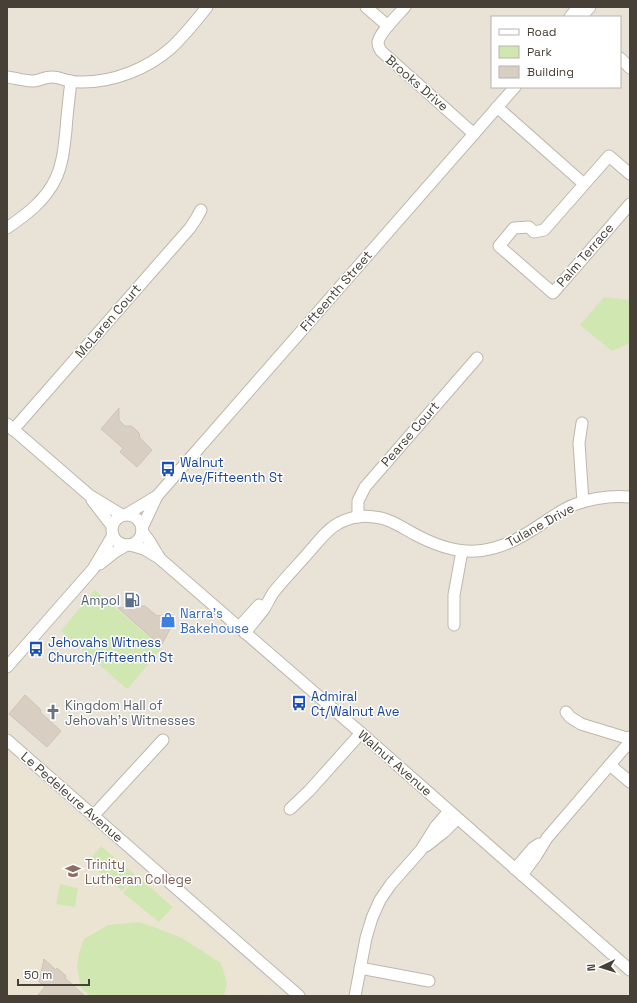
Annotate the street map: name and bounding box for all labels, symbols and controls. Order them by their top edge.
legend [491,16,621,88]
text: Road [527,24,556,40]
text: Park [527,44,552,60]
street label: Brooks Drive [382,51,452,115]
text: Building [527,64,574,80]
street label: Palm Terrace [553,220,617,290]
street label: Fifteenth Street [296,247,376,335]
street label: McLaren Court [71,281,145,361]
street label: Pearse Court [377,398,443,470]
place label: Walnut Ave/Fifteenth St [180,454,283,486]
bus stop icon: Walnut Ave/Fifteenth St [159,460,177,478]
street label: Tulane Drive [503,499,577,551]
fuel station icon: Ampol [123,591,141,609]
place label: Ampol [81,592,120,609]
place label: Narra's Bakehouse [180,605,249,637]
shop icon: Narra's Bakehouse [159,611,177,629]
place label: Jehovahs Witness Church/Fifteenth St [48,634,173,666]
bus stop icon: Jehovahs Witness Church/Fifteenth St [27,640,45,658]
place label: Admiral Ct/Walnut Ave [311,688,399,720]
bus stop icon: Admiral Ct/Walnut Ave [290,694,308,712]
place label: Kingdom Hall of Jehovah's Witnesses [65,697,196,729]
church icon: Kingdom Hall of Jehovah's Witnesses [44,703,62,721]
street label: Walnut Avenue [354,726,436,800]
street label: Le Pedeleure Avenue [17,748,127,846]
place label: Trinity Lutheran College [85,856,192,888]
school or university icon: Trinity Lutheran College [64,862,82,880]
north arrow [581,947,621,987]
scale bar [18,961,89,987]
text: N [584,964,598,972]
text: 50 m [24,967,52,983]

